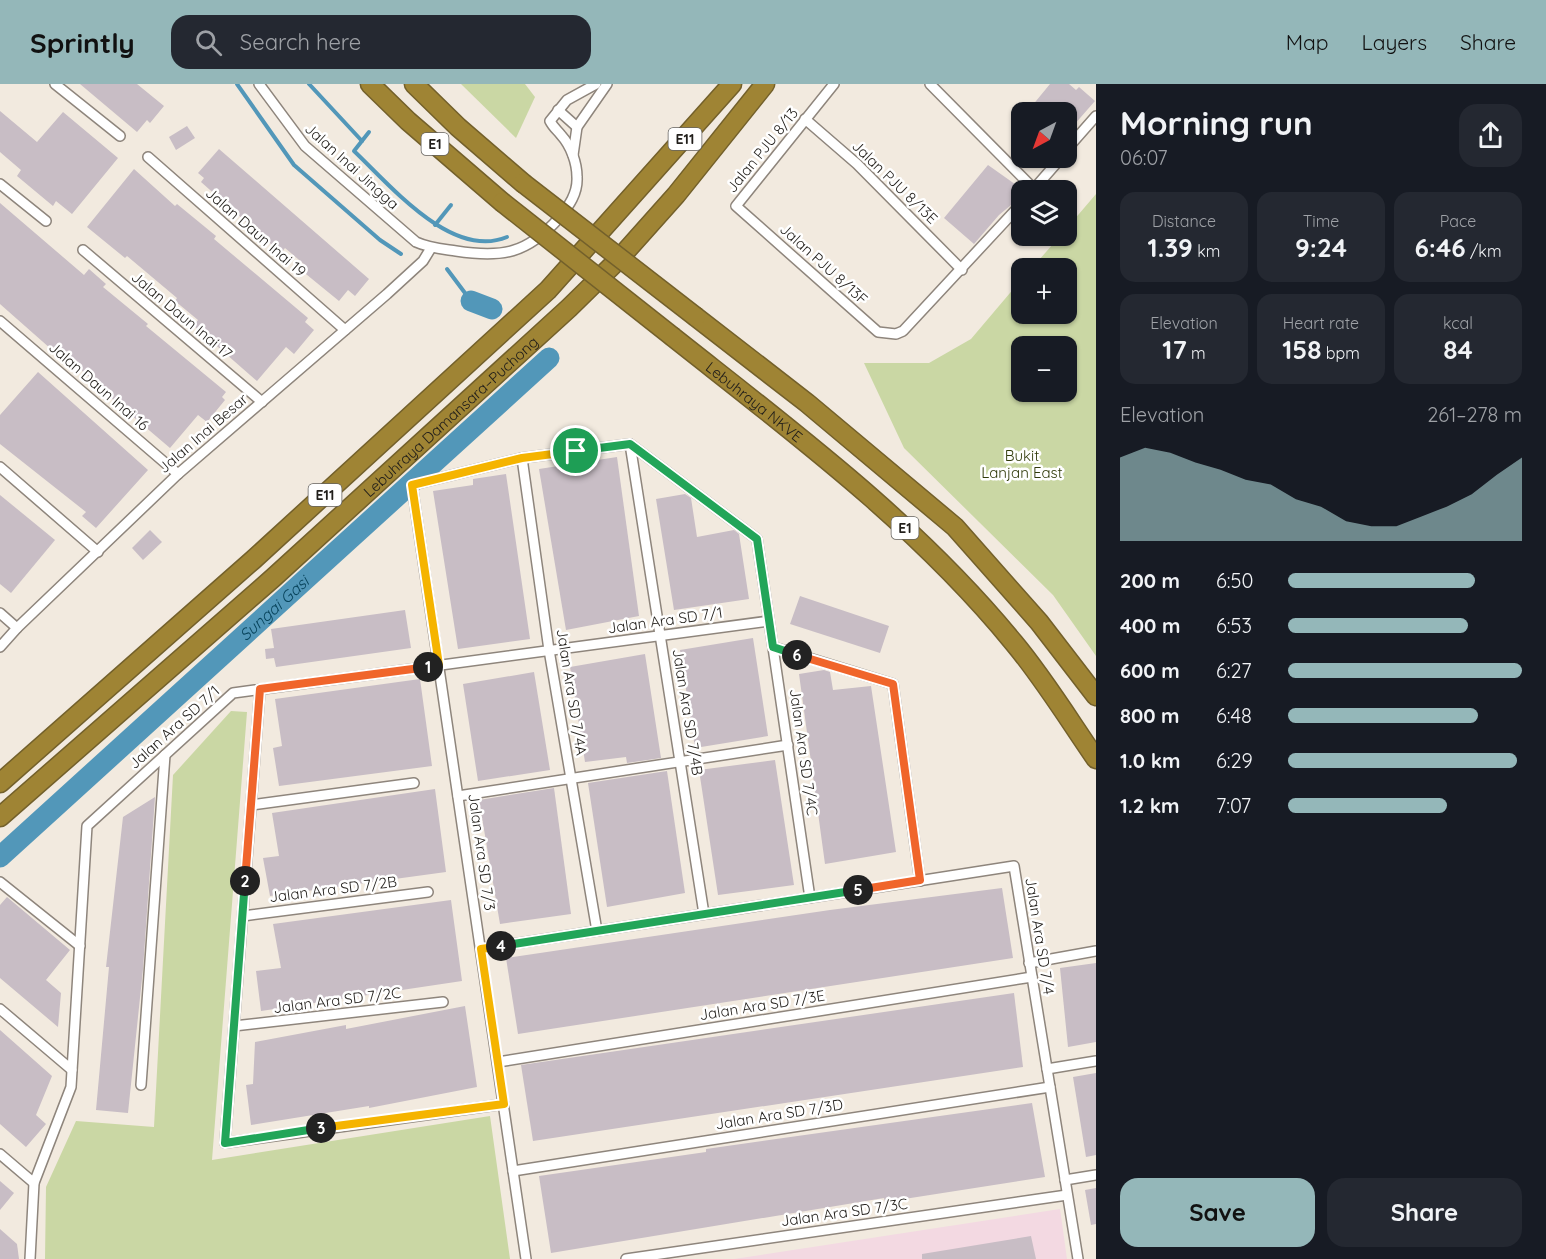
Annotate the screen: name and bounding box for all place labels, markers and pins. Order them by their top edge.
pin [550,425,601,476]
pin: 6 [782,640,812,670]
pin: 1 [413,652,443,682]
pin: 2 [230,866,260,896]
pin: 5 [843,875,873,905]
pin: 4 [486,931,516,961]
pin: 3 [306,1113,336,1143]

